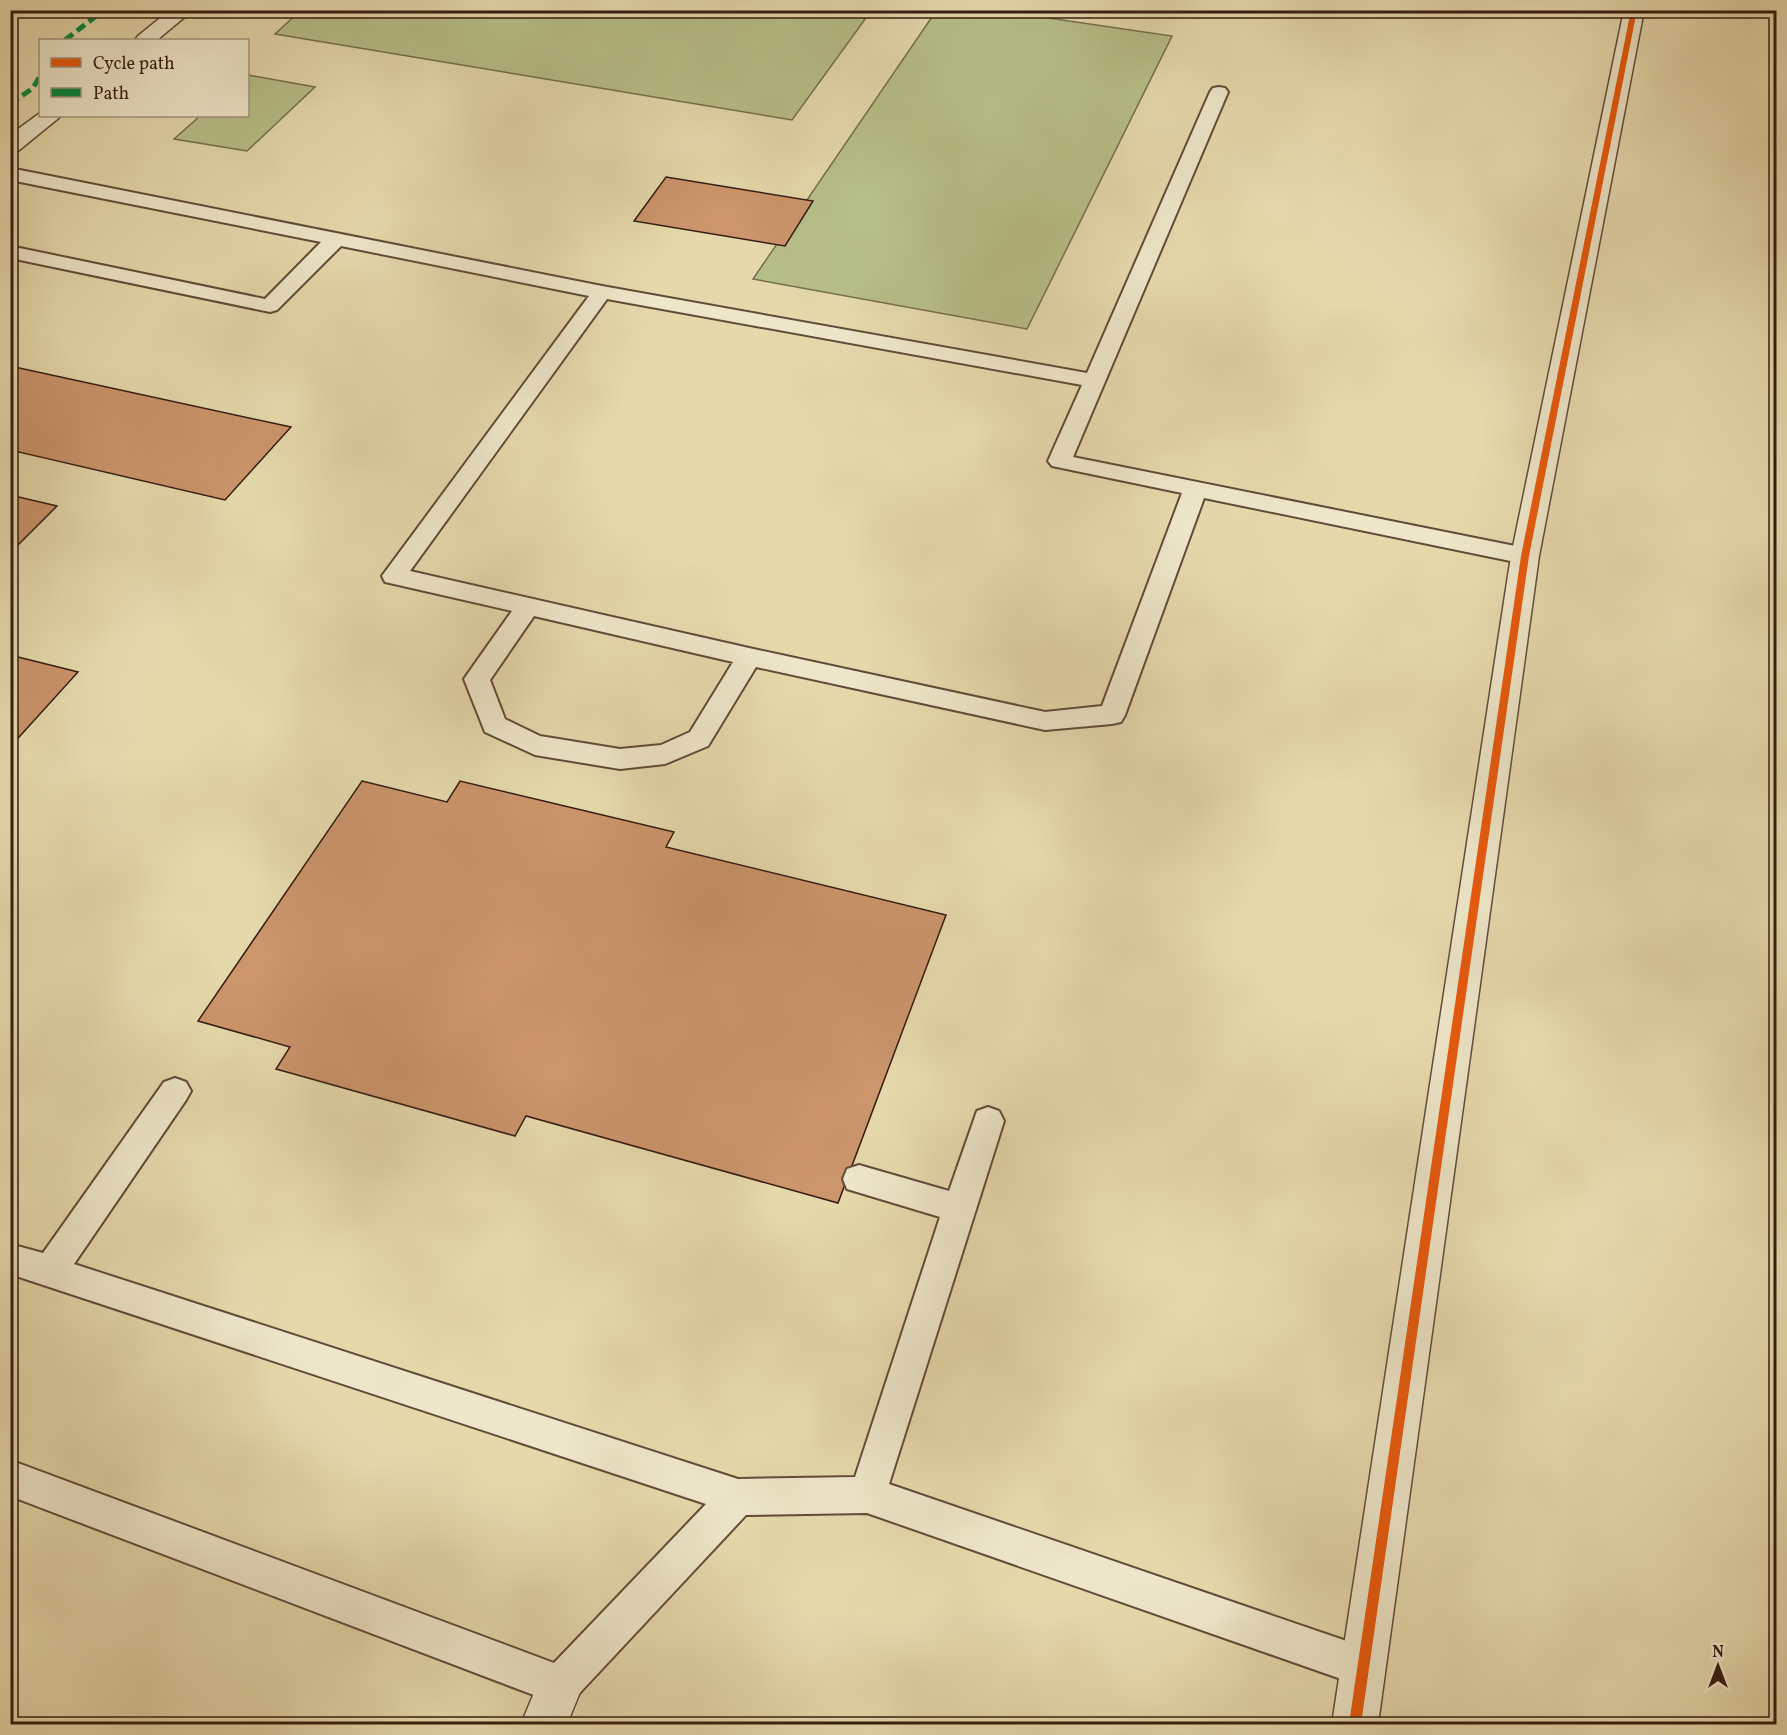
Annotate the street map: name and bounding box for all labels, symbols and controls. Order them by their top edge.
legend [39,39,249,117]
text: Cycle path [93,52,175,77]
text: Path [93,82,129,107]
north arrow [1688,1636,1748,1696]
text: N [1712,1642,1724,1664]

